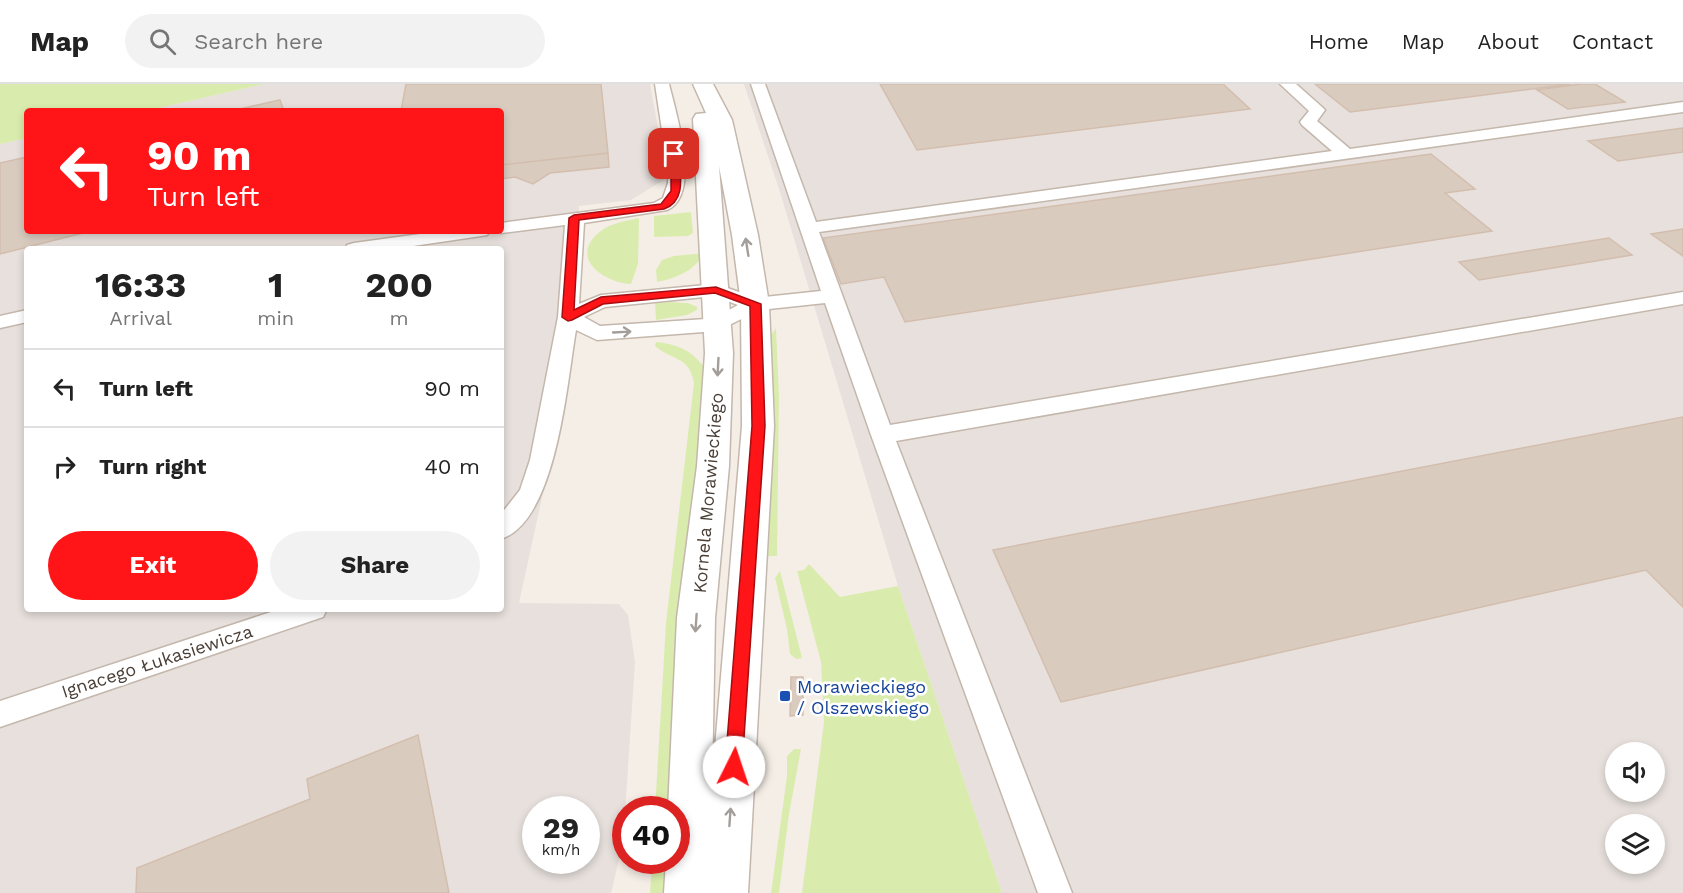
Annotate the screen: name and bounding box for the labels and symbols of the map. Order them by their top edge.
pin [648,128,699,179]
one-way arrow [741,237,752,257]
one-way arrow [612,327,632,338]
one-way arrow [712,356,723,376]
street label: Kornela Morawieckiego [689,392,727,594]
one-way arrow [691,613,702,633]
street label: Ignacego Łukasiewicza [59,620,255,702]
place label: Morawieckiego / Olszewskiego [797,676,929,718]
marker: Morawieckiego / Olszewskiego [778,689,792,703]
position arrow [702,735,766,799]
speed limit sign: 40 [612,796,690,874]
one-way arrow [725,808,736,828]

